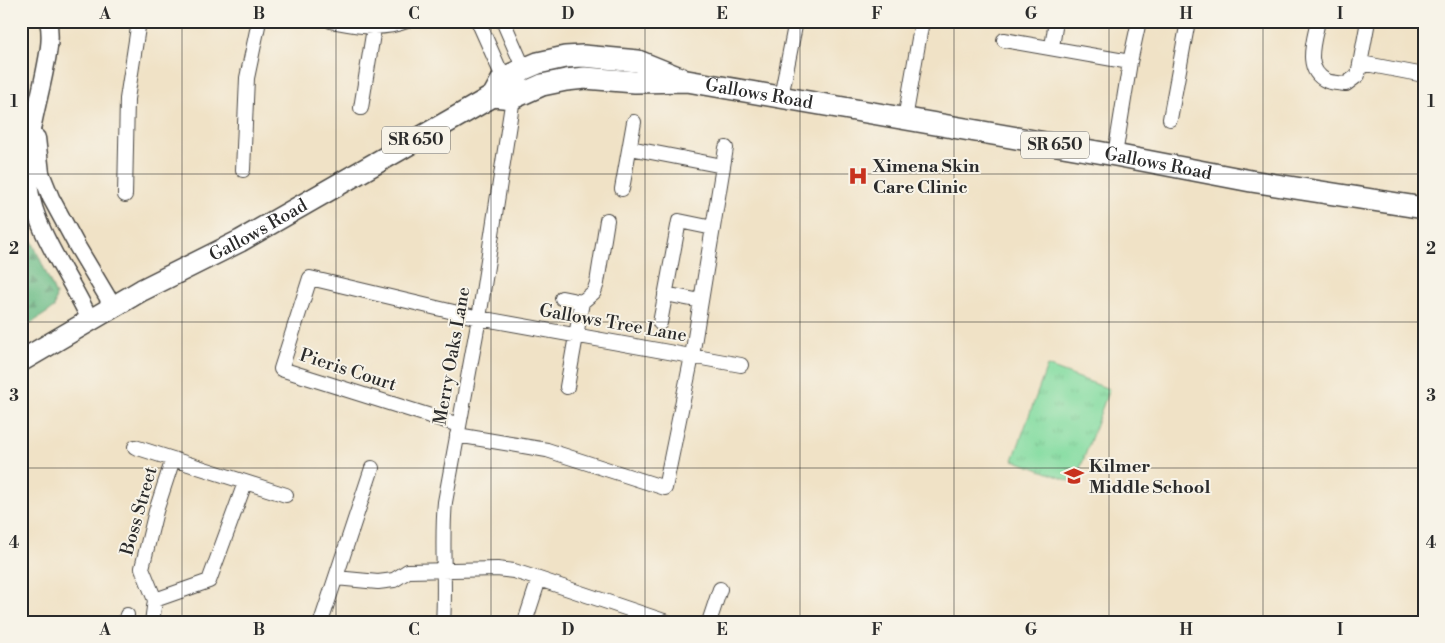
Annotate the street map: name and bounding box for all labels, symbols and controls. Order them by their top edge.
text: A [98,4,111,24]
text: B [253,4,265,24]
text: C [408,4,420,24]
text: D [562,4,575,24]
text: E [716,4,728,24]
text: F [871,4,883,24]
text: G [1025,4,1038,24]
text: H [1179,4,1193,24]
text: I [1337,4,1343,24]
street label: Gallows Road [704,73,816,114]
text: 1 [10,92,18,112]
text: 1 [1427,92,1435,112]
road number: SR 650 [382,126,450,154]
road number: SR 650 [1021,132,1089,158]
street label: Gallows Road [1103,142,1215,185]
place label: Ximena Skin Care Clinic [872,155,980,199]
hospital icon: Ximena Skin Care Clinic [847,165,869,187]
street label: Gallows Road [205,193,312,266]
text: 2 [9,239,19,259]
text: 2 [1426,239,1436,259]
street label: Merry Oaks Lane [429,285,475,427]
street label: Gallows Tree Lane [537,299,689,347]
street label: Pieris Court [297,344,400,397]
text: 3 [9,386,19,406]
text: 3 [1426,386,1436,406]
place label: Kilmer Middle School [1089,455,1210,499]
street label: Boss Street [115,463,163,559]
school or university icon: Kilmer Middle School [1063,465,1085,487]
text: 4 [9,533,20,553]
text: 4 [1426,533,1437,553]
text: A [98,620,111,640]
text: B [253,620,265,640]
text: C [408,620,420,640]
text: D [562,620,575,640]
text: E [716,620,728,640]
text: F [871,620,883,640]
text: G [1025,620,1038,640]
text: H [1179,620,1193,640]
text: I [1337,620,1343,640]

